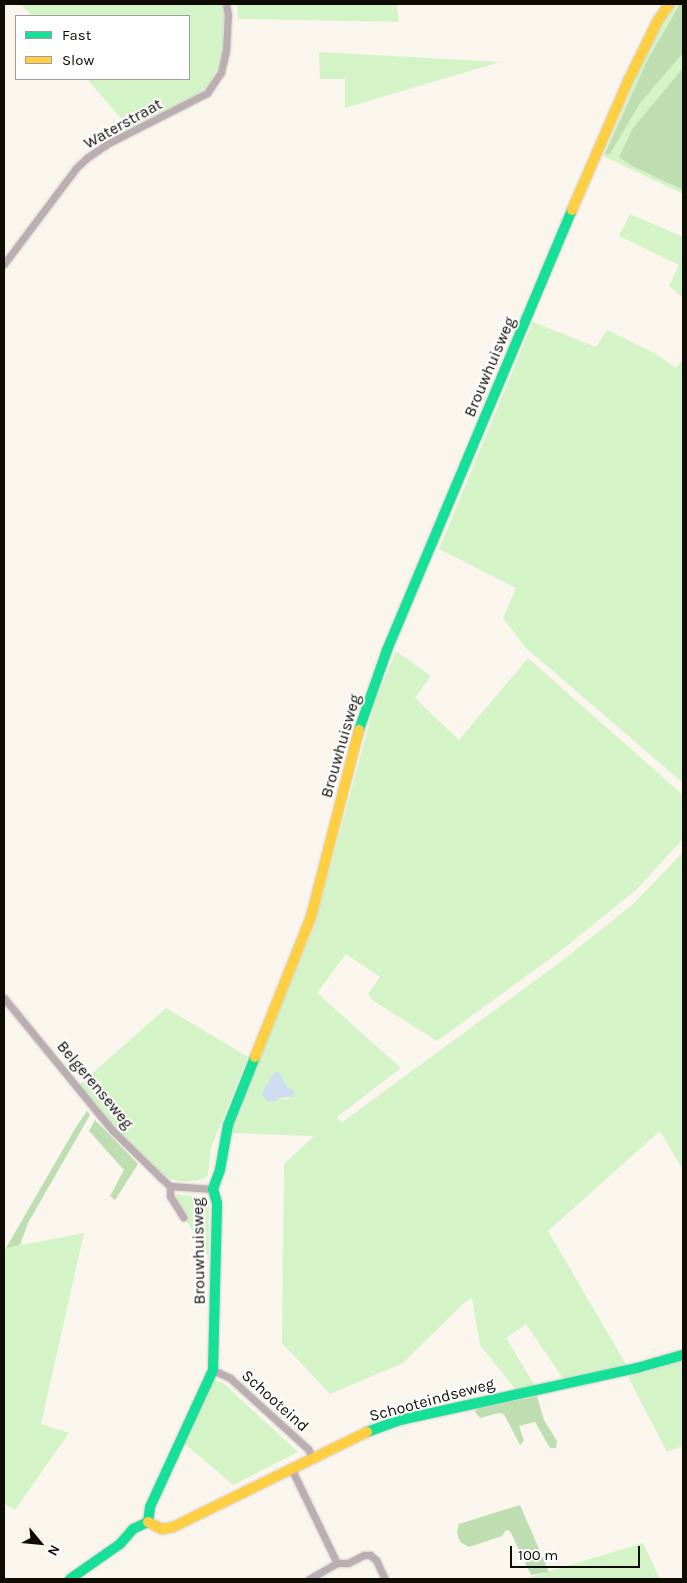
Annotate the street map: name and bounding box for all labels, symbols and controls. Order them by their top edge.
legend [15,15,190,80]
text: Fast [62,26,91,44]
text: Slow [62,51,94,69]
street label: Waterstraat [81,95,165,153]
street label: Brouwhuisweg [460,314,520,420]
street label: Brouwhuisweg [317,692,365,800]
street label: Belgerenseweg [53,1037,137,1133]
street label: Brouwhuisweg [188,1197,210,1305]
street label: Schooteind [238,1366,312,1436]
street label: Schooteindseweg [367,1374,497,1426]
north arrow [15,1518,65,1568]
scale bar [512,1536,642,1568]
text: N [44,1542,64,1559]
text: 100 m [518,1546,558,1564]

